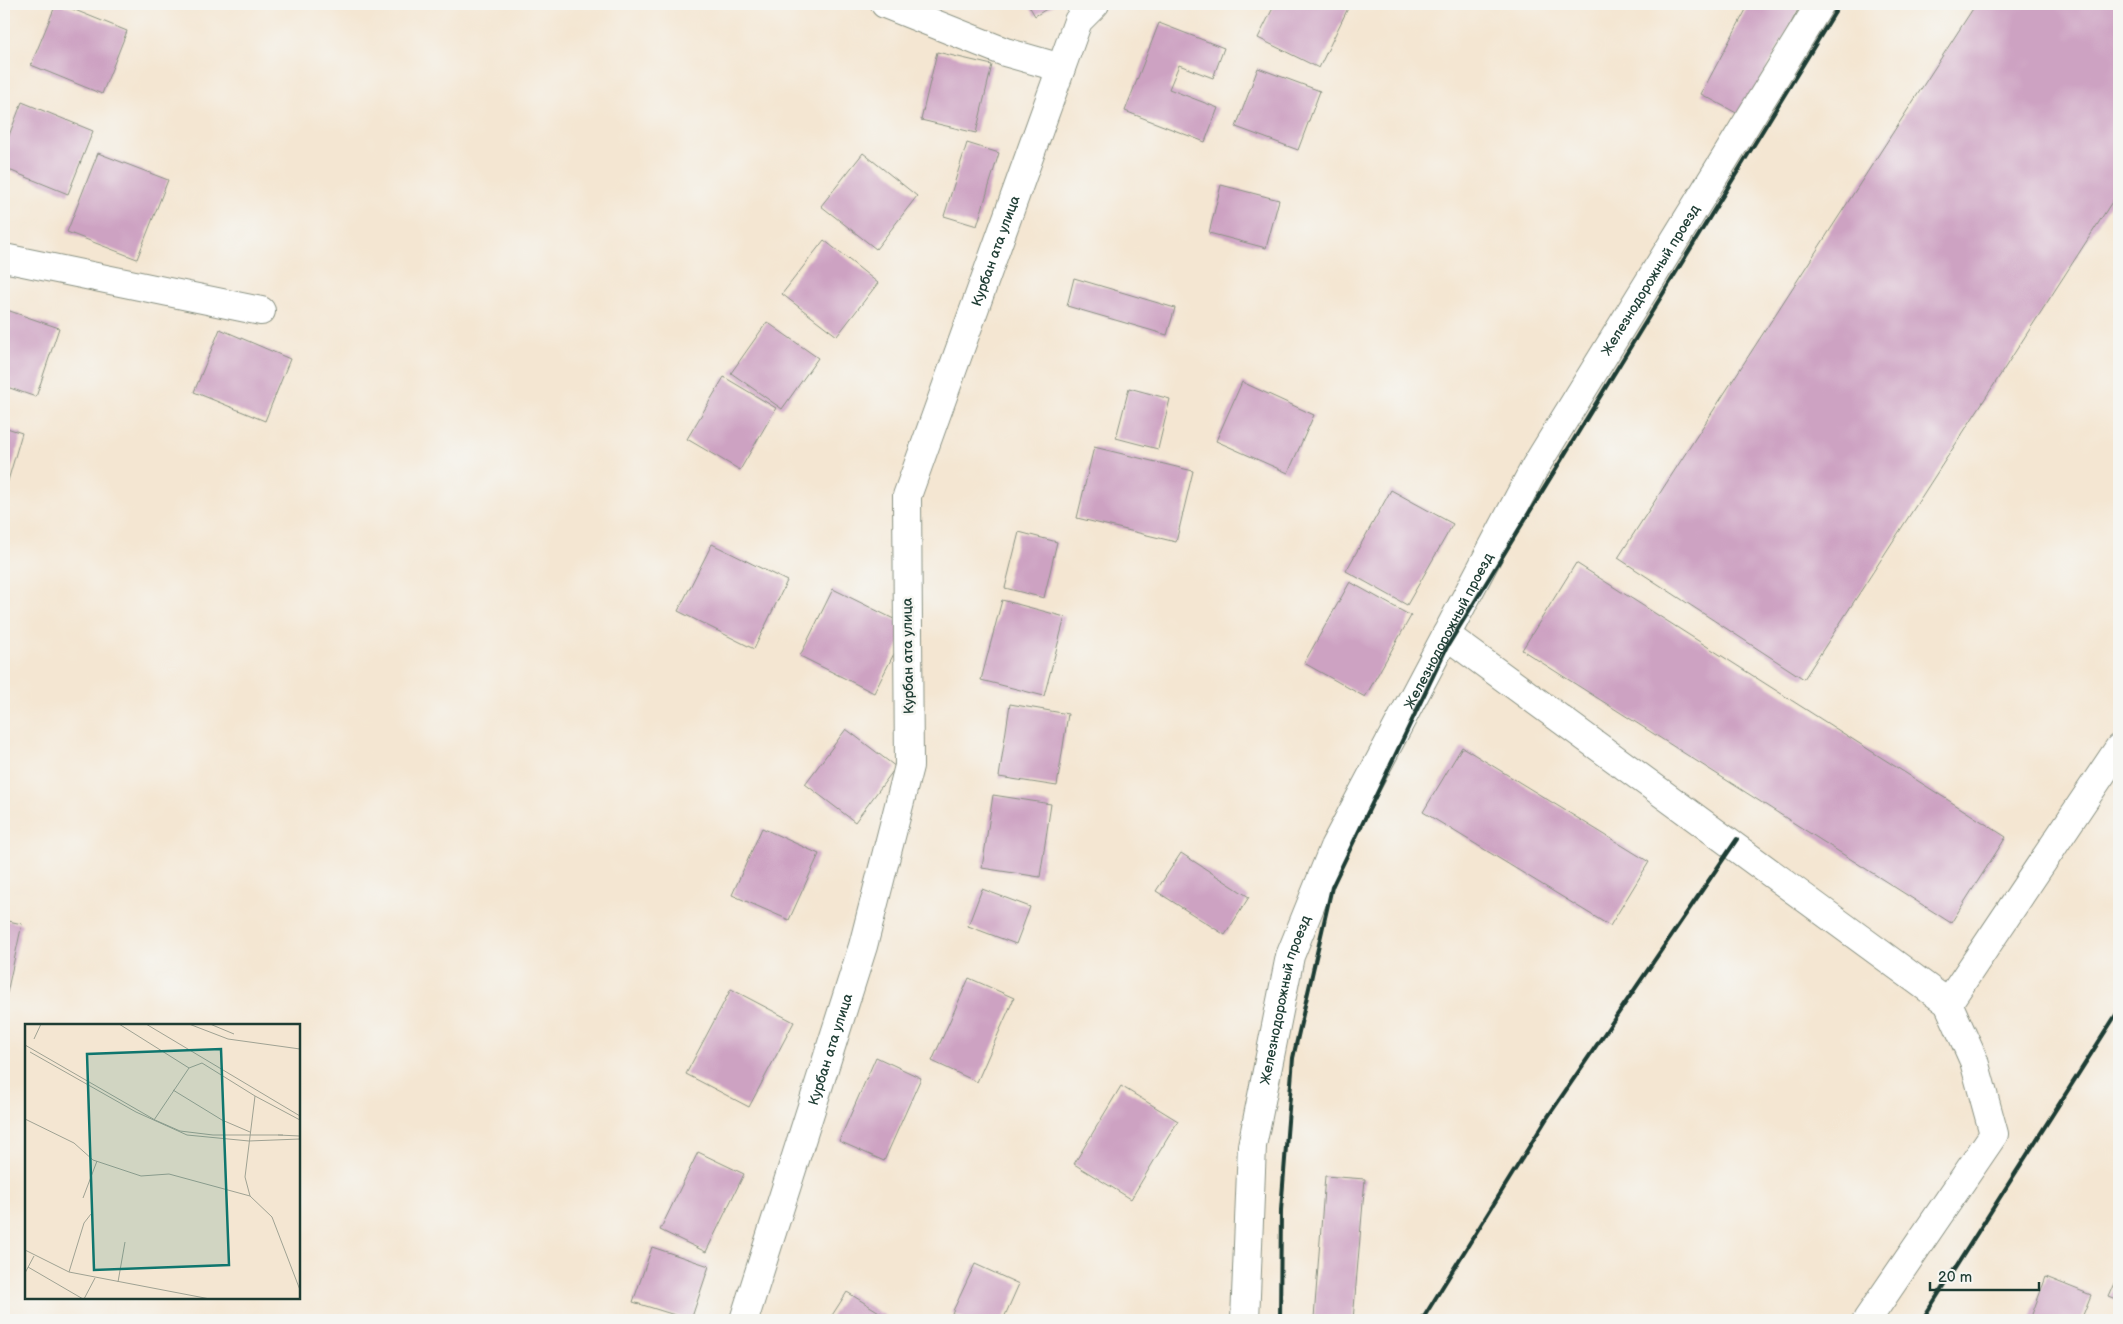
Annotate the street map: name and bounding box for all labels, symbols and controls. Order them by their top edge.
street label: Курбан ата улица [968,192,1023,308]
street label: Железнодорожный проезд [1597,201,1703,359]
street label: Железнодорожный проезд [1400,549,1497,712]
street label: Курбан ата улица [898,597,918,714]
street label: Железнодорожный проезд [1256,912,1314,1086]
street label: Курбан ата улица [804,991,856,1107]
inset map [25,1024,300,1299]
scale bar [1930,1259,2039,1291]
text: 20 m [1938,1268,1972,1287]

